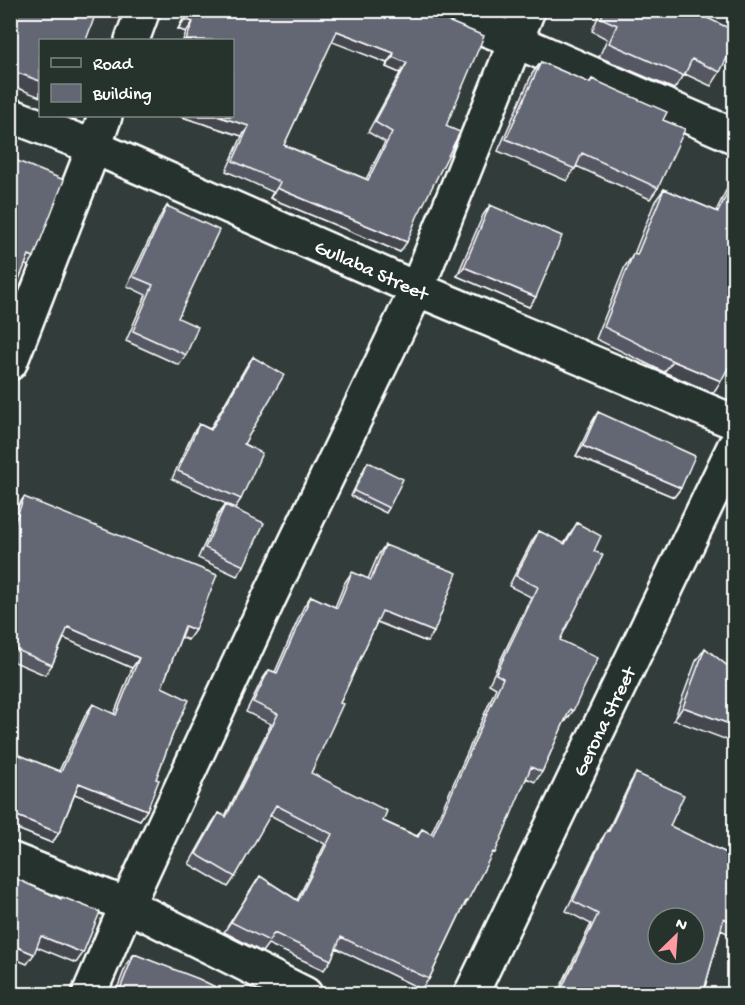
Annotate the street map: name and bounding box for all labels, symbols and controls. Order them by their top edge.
legend [39,39,234,117]
text: Road [93,55,134,76]
text: Building [92,85,152,106]
street label: Gullaba Street [310,237,432,308]
street label: Gerona Street [570,662,643,781]
north arrow [646,906,706,966]
text: N [672,915,690,937]

